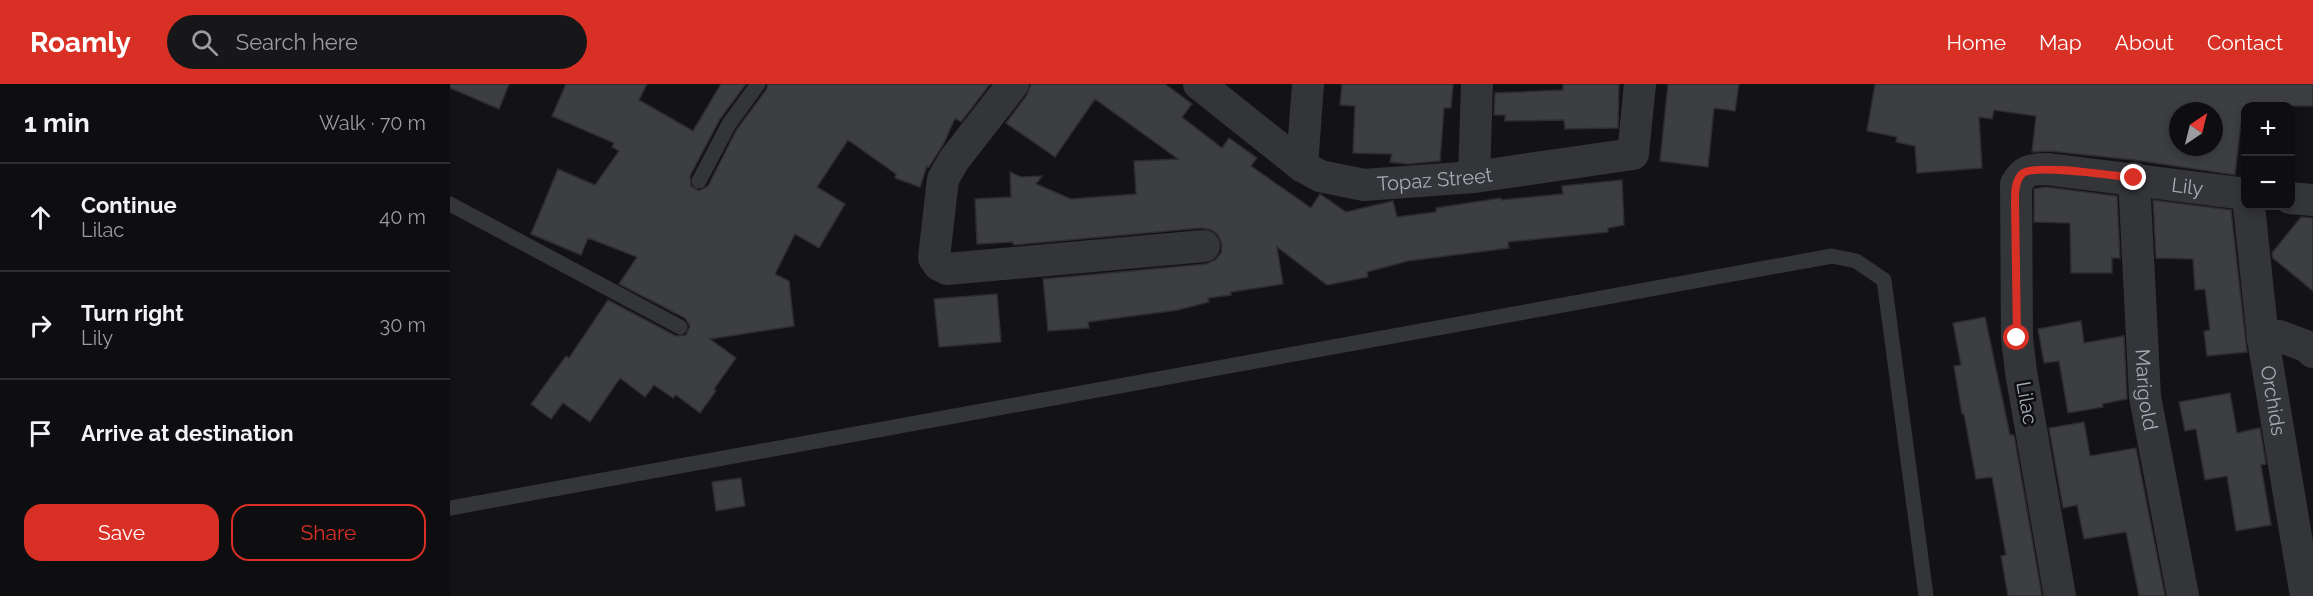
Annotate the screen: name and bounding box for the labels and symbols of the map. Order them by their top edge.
north arrow [2169,102,2223,156]
street label: Topaz Street [1376,162,1494,196]
route end [2120,164,2146,190]
street label: Lily [2170,173,2205,201]
route start [2003,324,2029,350]
street label: Marigold [2131,348,2163,432]
street label: Orchids [2256,364,2291,437]
street label: Lilac [2011,380,2043,426]

